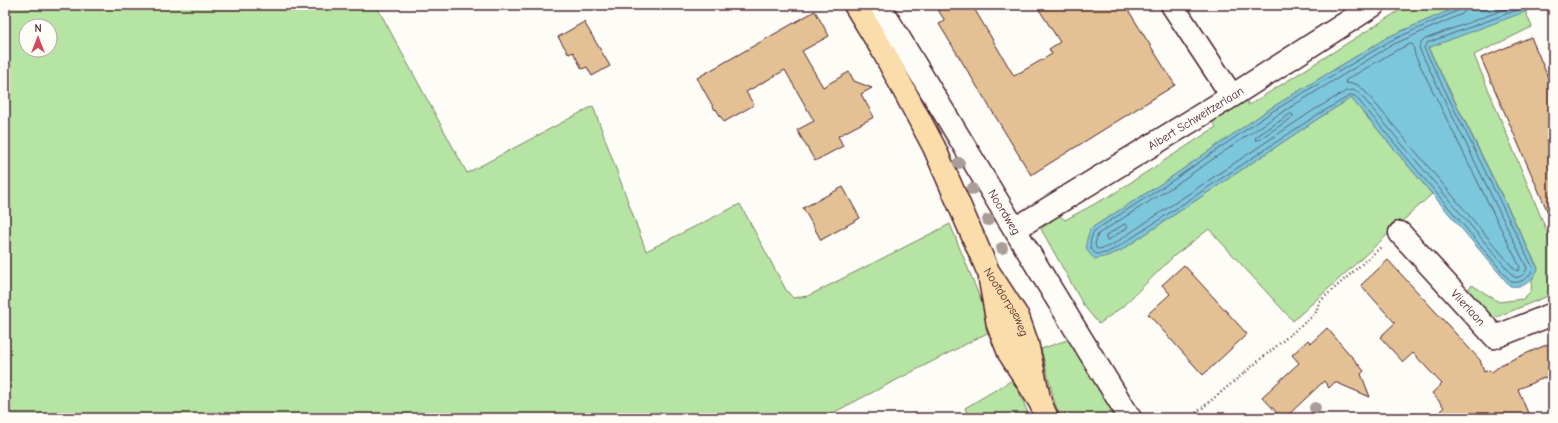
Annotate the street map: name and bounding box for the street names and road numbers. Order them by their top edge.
street label: Albert Schweitzerlaan [1145,83,1246,153]
street label: Noordweg [985,187,1023,237]
street label: Nootdorpseweg [981,265,1031,338]
street label: Vlierlaan [1448,287,1488,329]

